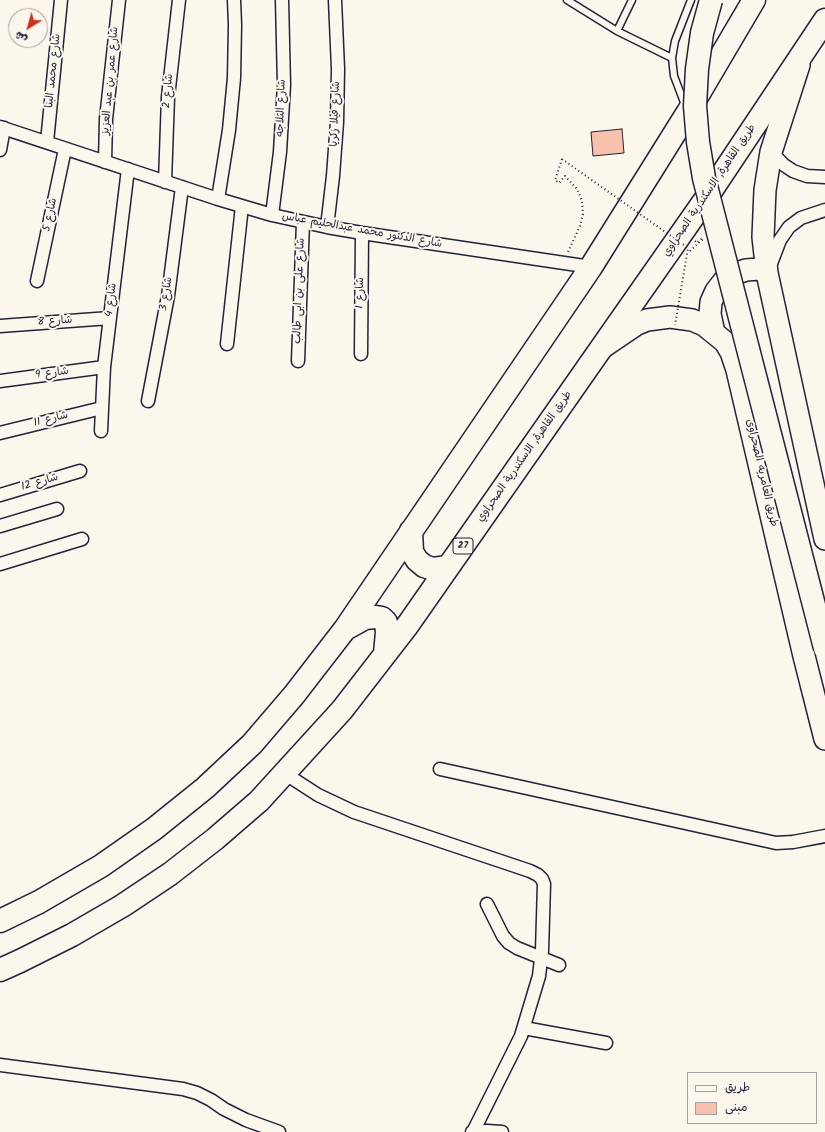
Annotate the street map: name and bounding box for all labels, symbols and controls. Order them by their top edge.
north arrow [8,8,48,48]
text: ش [11,26,32,48]
street label: شارع عمر بن عبد العزيز [100,26,122,136]
street label: شارع محمد البنا [44,33,64,109]
street label: شارع 2 [161,73,177,109]
street label: شارع الثلاجه [274,79,290,137]
street label: شارع فيلا زكريا [328,81,344,147]
street label: طريق القاهرة, الاسكندرية الصحراوي [661,122,759,260]
street label: شارع 5 [41,197,61,233]
street label: شارع الدكتور محمد عبدالحليم عباس [281,210,443,252]
street label: شارع على بن ابى طالب [292,238,308,344]
street label: شارع 3 [158,276,176,312]
street label: شارع 1 [354,277,368,309]
street label: شارع 4 [103,282,121,318]
street label: شارع 8 [37,314,73,330]
street label: شارع 9 [35,365,69,383]
street label: طريق القاهرة, الاسكندرية الصحراوي [475,389,575,525]
street label: شارع 11 [32,409,70,431]
street label: طريق العامريه الصحراوى [742,418,780,528]
street label: شارع 12 [20,471,60,495]
road number: 27 [453,538,473,554]
legend [687,1072,817,1124]
text: طريق [725,1078,750,1097]
text: مبنى [725,1098,748,1117]

